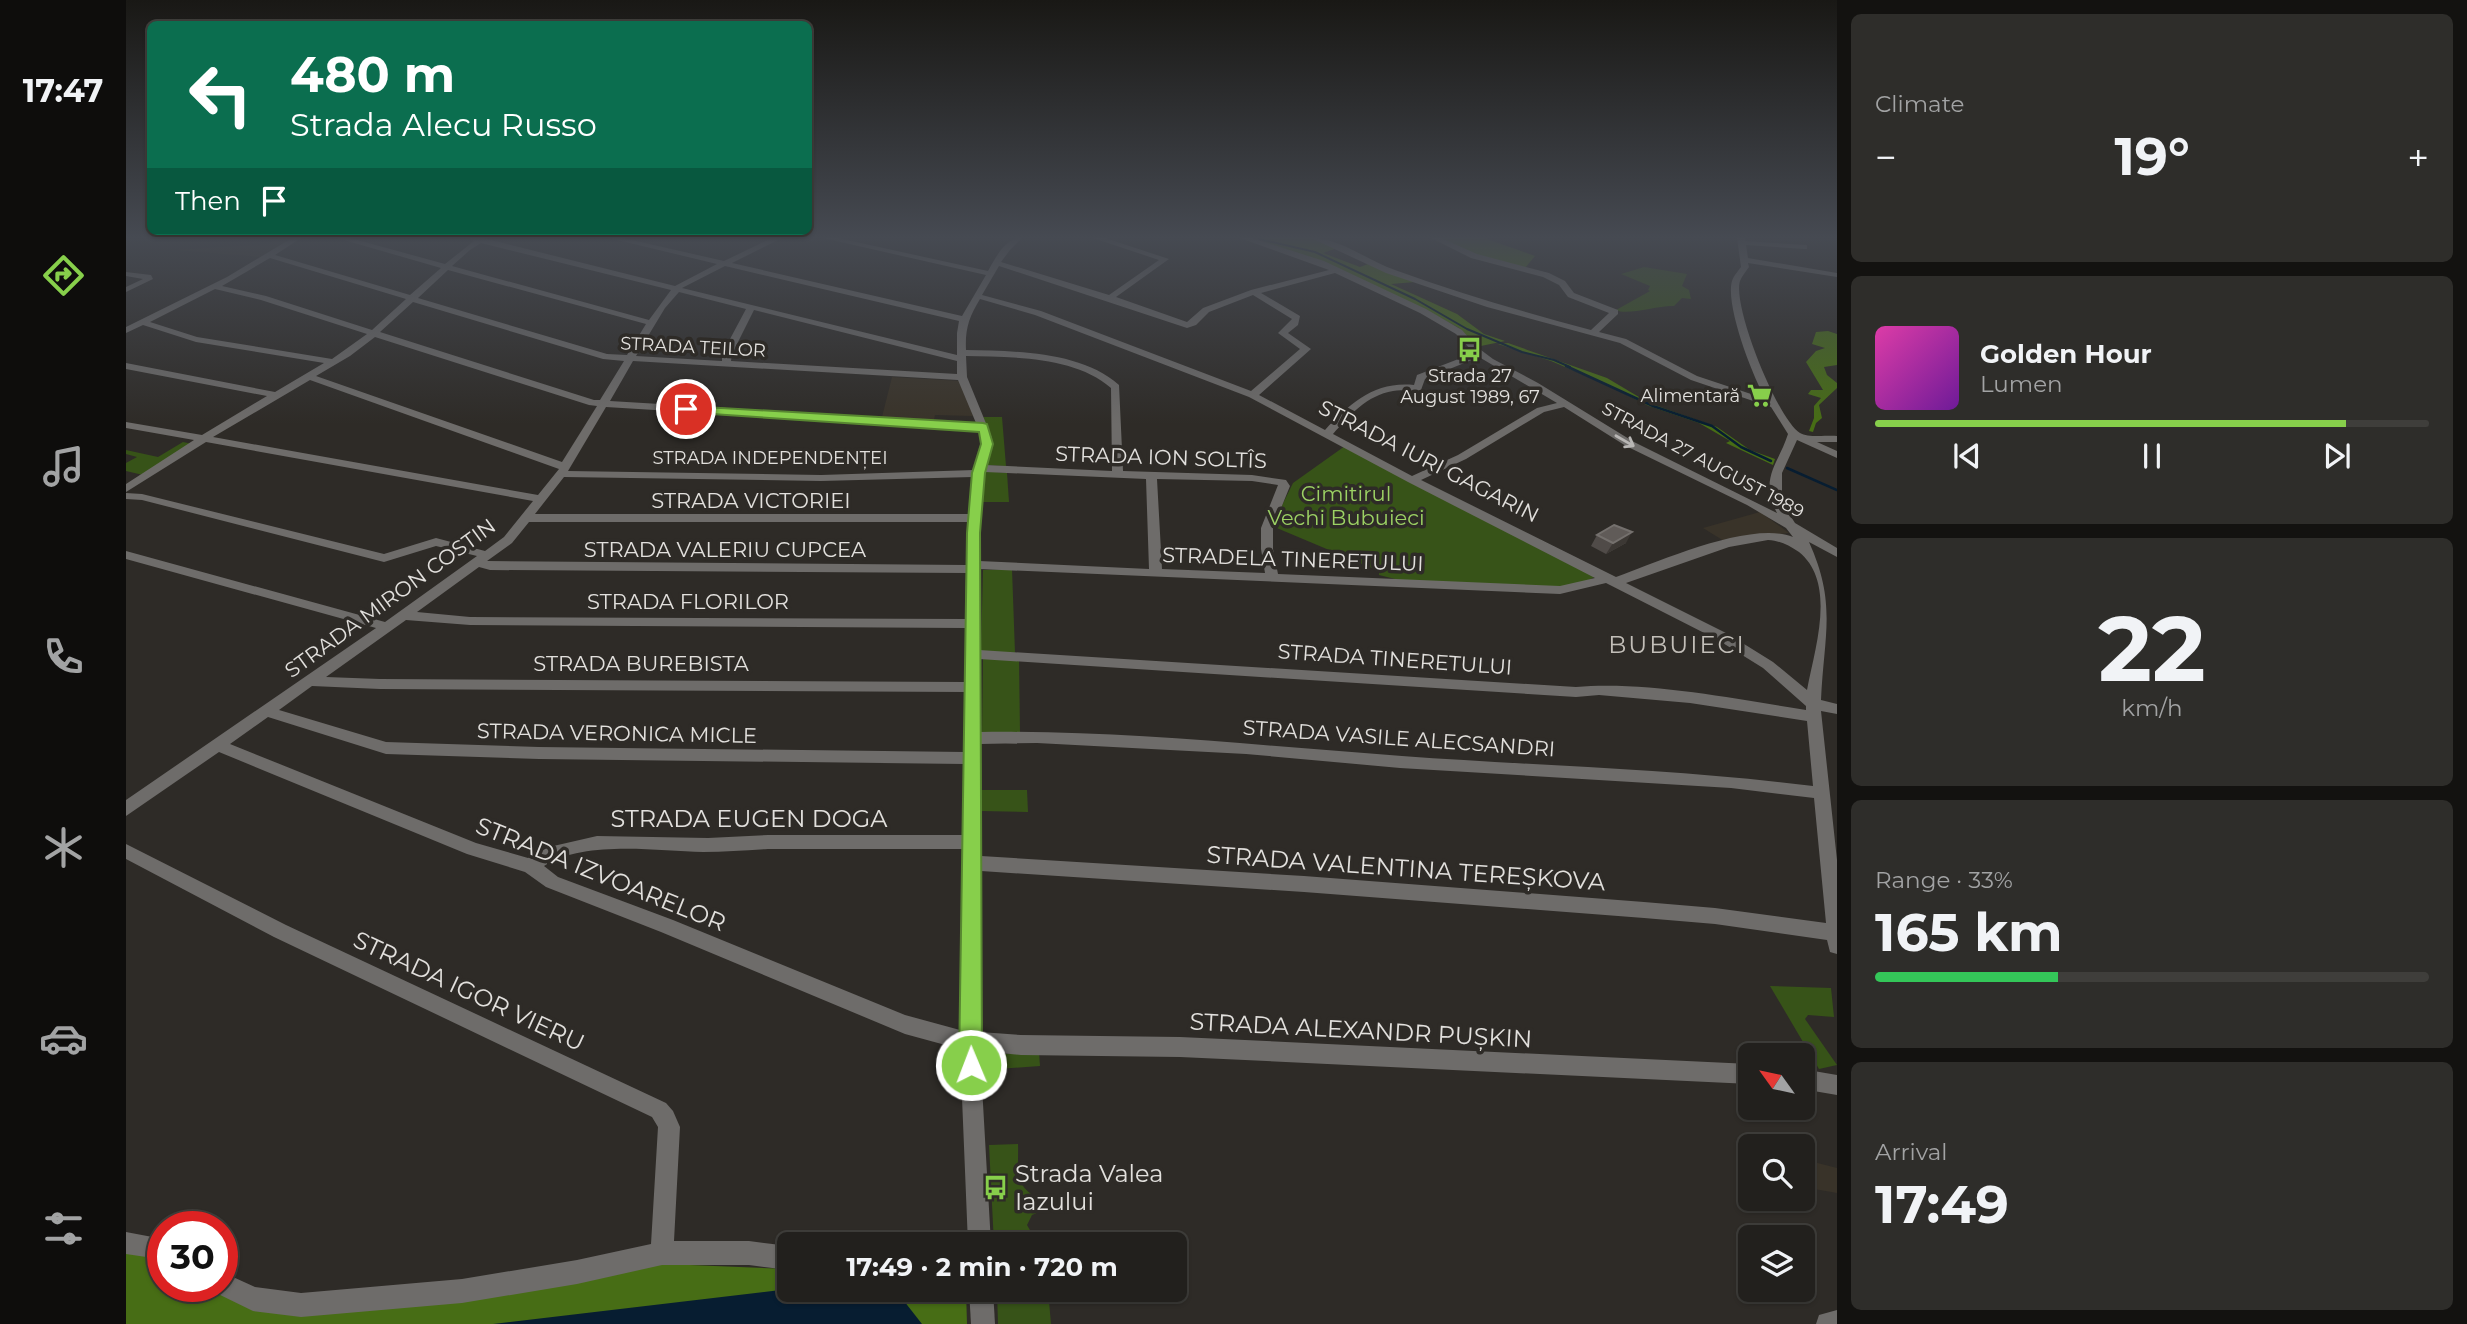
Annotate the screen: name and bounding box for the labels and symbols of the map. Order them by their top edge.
street label: STRADA TEILOR [620,332,766,362]
bus stop icon: Strada 27 August 1989, 67 [1456,335,1484,363]
place label: Strada 27 August 1989, 67 [1400,365,1540,408]
pin [656,379,716,439]
supermarket icon: Alimentară [1746,382,1774,410]
place label: Alimentară [1641,385,1740,407]
street label: STRADA IURI GAGARIN [1315,395,1543,527]
street label: STRADA 27 AUGUST 1989 [1598,397,1808,523]
one-way arrow [1614,434,1634,448]
street label: STRADA ION SOLTÎS [1055,441,1267,473]
street label: STRADA INDEPENDENȚEI [652,447,888,470]
park label: Cimitirul Vechi Bubuieci [1267,481,1425,530]
street label: STRADA VICTORIEI [651,488,851,513]
street label: STRADA MIRON COSTIN [280,513,500,683]
street label: STRADA VALERIU CUPCEA [584,537,867,562]
street label: STRADELA TINERETULUI [1162,542,1424,576]
street label: STRADA FLORILOR [587,589,789,614]
district label: BUBUIECI [1608,630,1746,659]
street label: STRADA TINERETULUI [1277,638,1513,680]
street label: STRADA BUREBISTA [533,651,750,676]
street label: STRADA VASILE ALECSANDRI [1242,715,1556,761]
street label: STRADA VERONICA MICLE [477,718,757,748]
street label: STRADA EUGEN DOGA [610,804,888,833]
street label: STRADA IZVOARELOR [472,811,730,937]
street label: STRADA VALENTINA TEREȘKOVA [1206,840,1607,896]
street label: STRADA IGOR VIERU [349,925,589,1057]
street label: STRADA ALEXANDR PUȘKIN [1189,1007,1533,1053]
position arrow [934,1028,1008,1102]
north arrow [1738,1043,1815,1120]
place label: Strada Valea Iazului [1015,1159,1163,1216]
bus stop icon: Strada Valea Iazului [981,1173,1009,1201]
speed limit sign: 30 [147,1211,238,1302]

